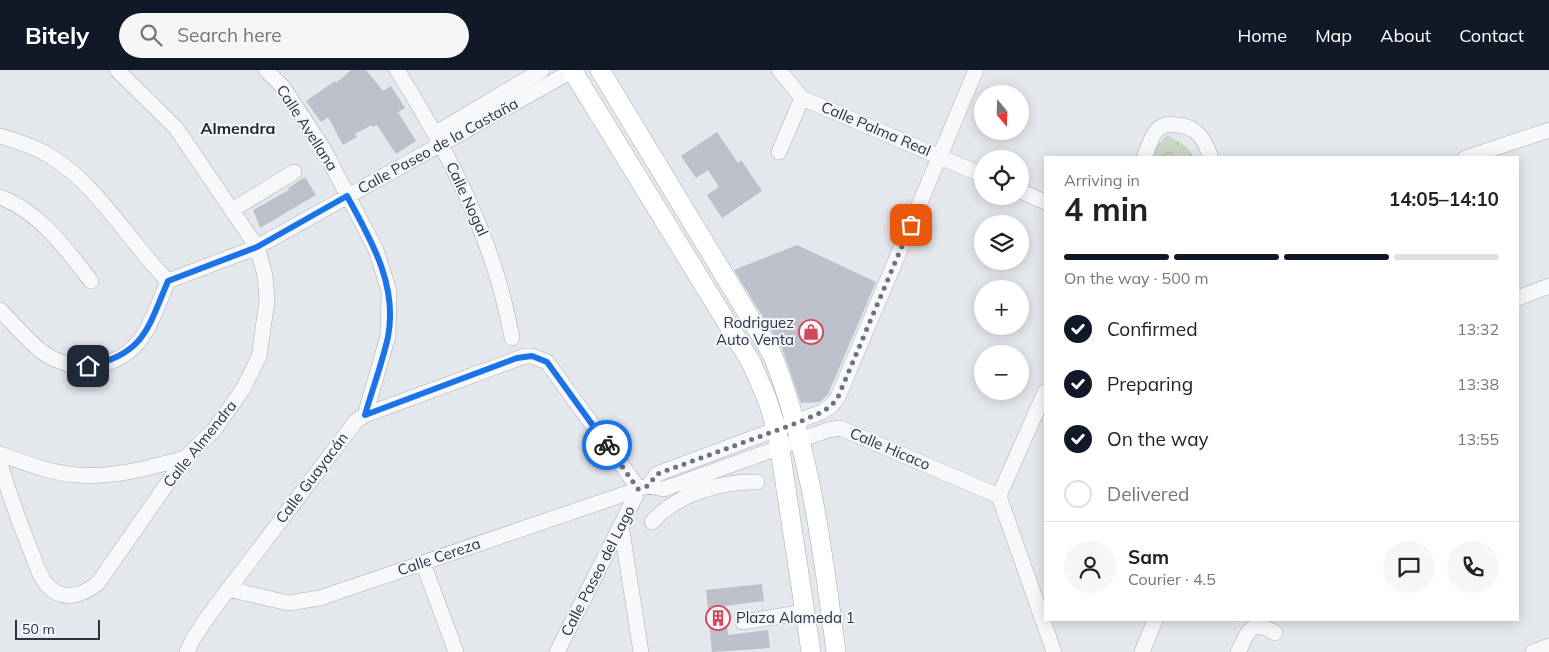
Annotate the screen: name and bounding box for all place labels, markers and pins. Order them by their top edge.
pin [890,204,932,246]
place label: Rodriguez Auto Venta [716,313,794,349]
shop icon: Rodriguez Auto Venta [798,319,824,345]
pin [67,345,109,387]
building icon: Plaza Alameda 1 [705,605,731,631]
place label: Plaza Alameda 1 [736,608,855,627]

